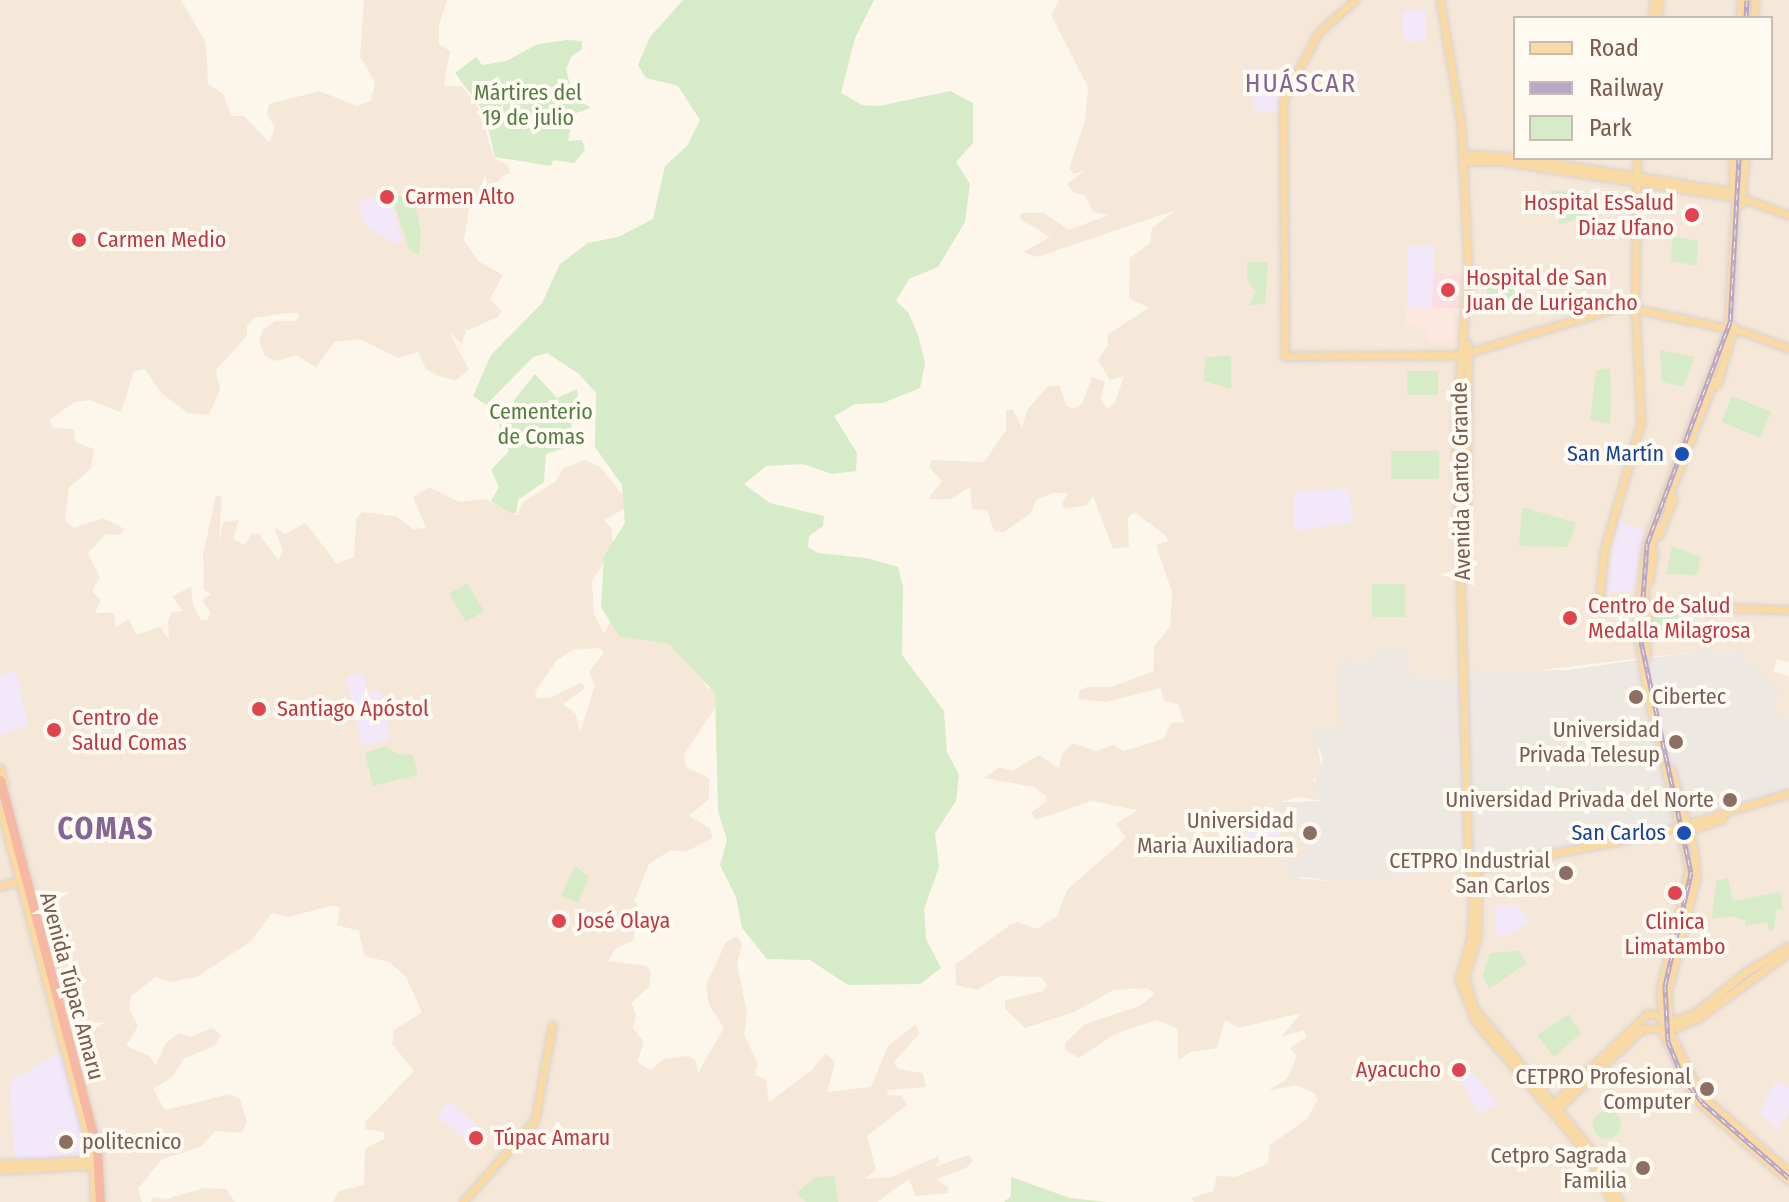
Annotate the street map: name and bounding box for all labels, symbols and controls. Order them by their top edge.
legend [1513,16,1773,160]
text: Road [1589,34,1639,62]
district label: HUÁSCAR [1245,68,1357,100]
text: Railway [1589,74,1664,102]
park label: Mártires del 19 de julio [474,79,582,130]
text: Park [1589,114,1632,142]
place label: Carmen Alto [405,184,515,210]
marker: Carmen Alto [376,186,398,208]
place label: Hospital EsSalud Diaz Ufano [1524,189,1674,240]
marker: Hospital EsSalud Diaz Ufano [1681,204,1703,226]
place label: Carmen Medio [97,227,226,253]
marker: Carmen Medio [68,229,90,251]
place label: Hospital de San Juan de Lurigancho [1466,264,1638,316]
marker: Hospital de San Juan de Lurigancho [1437,279,1459,301]
street label: Avenida Canto Grande [1446,381,1476,581]
park label: Cementerio de Comas [489,398,593,450]
place label: San Martín [1567,441,1664,467]
marker: San Martín [1671,443,1693,465]
place label: Centro de Salud Medalla Milagrosa [1588,592,1751,644]
marker: Centro de Salud Medalla Milagrosa [1559,607,1581,629]
place label: Cibertec [1652,684,1726,710]
marker: Cibertec [1627,688,1645,706]
place label: Santiago Apóstol [277,696,429,722]
marker: Santiago Apóstol [248,698,270,720]
place label: Centro de Salud Comas [72,704,187,756]
place label: Universidad Privada Telesup [1519,716,1660,768]
marker: Centro de Salud Comas [43,719,65,741]
marker: Universidad Privada Telesup [1667,733,1685,751]
place label: Universidad Privada del Norte [1445,787,1714,813]
marker: Universidad Privada del Norte [1721,791,1739,809]
place label: Universidad Maria Auxiliadora [1137,807,1294,858]
district label: COMAS [57,811,155,847]
place label: San Carlos [1571,820,1666,846]
marker: San Carlos [1673,822,1695,844]
marker: Universidad Maria Auxiliadora [1301,824,1319,842]
place label: CETPRO Industrial San Carlos [1389,847,1550,898]
marker: CETPRO Industrial San Carlos [1557,864,1575,882]
marker: Clinica Limatambo [1664,882,1686,904]
street label: Avenida Túpac Amaru [34,889,110,1083]
place label: José Olaya [577,908,670,934]
place label: Clinica Limatambo [1624,908,1726,960]
marker: José Olaya [548,910,570,932]
place label: Ayacucho [1356,1057,1441,1083]
marker: Ayacucho [1448,1059,1470,1081]
place label: CETPRO Profesional Computer [1515,1063,1691,1114]
marker: CETPRO Profesional Computer [1698,1080,1716,1098]
place label: Túpac Amaru [494,1125,610,1151]
marker: Túpac Amaru [465,1127,487,1149]
place label: politecnico [82,1129,181,1155]
marker: politecnico [57,1133,75,1151]
place label: Cetpro Sagrada Familia [1491,1142,1627,1194]
marker: Cetpro Sagrada Familia [1634,1159,1652,1177]

